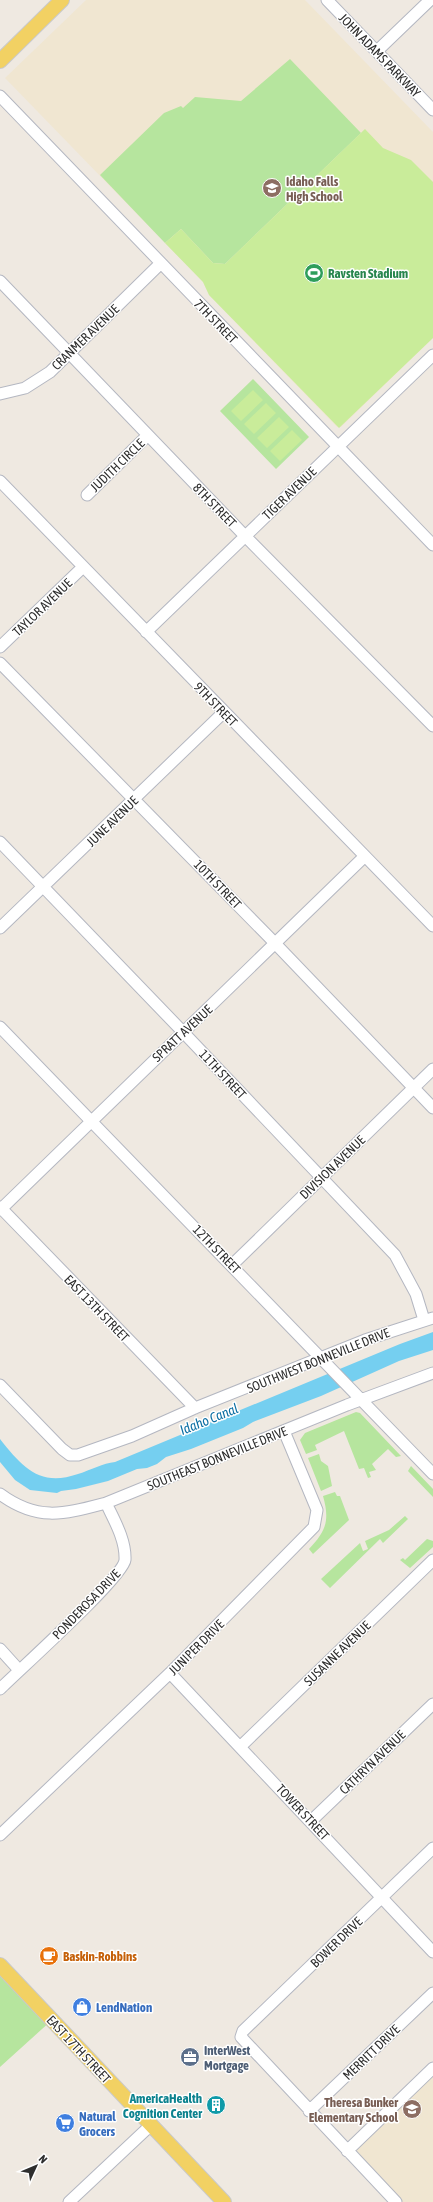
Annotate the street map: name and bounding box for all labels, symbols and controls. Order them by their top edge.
street label: JOHN ADAMS PARKWAY [336,10,424,100]
place label: Idaho Falls High School [286,174,343,204]
school or university icon: Idaho Falls High School [261,177,283,199]
sports icon: Ravsten Stadium [303,262,325,284]
place label: Ravsten Stadium [328,266,408,281]
street label: 7TH STREET [191,296,241,347]
street label: CRANMER AVENUE [49,301,122,373]
street label: JUDITH CIRCLE [87,436,148,495]
street label: TIGER AVENUE [259,464,320,523]
street label: 8TH STREET [190,480,240,531]
street label: TAYLOR AVENUE [10,575,75,639]
street label: 9TH STREET [191,679,241,730]
street label: JUNE AVENUE [84,793,142,850]
street label: 10TH STREET [191,857,245,912]
street label: SPRATT AVENUE [149,1002,216,1065]
street label: 11TH STREET [196,1047,249,1102]
street label: DIVISION AVENUE [297,1132,368,1202]
street label: 12TH STREET [190,1222,244,1277]
street label: EAST 13TH STREET [61,1272,132,1345]
street label: SOUTHWEST BONNEVILLE DRIVE [245,1325,392,1396]
water label: Idaho Canal [177,1400,241,1438]
street label: SOUTHEAST BONNEVILLE DRIVE [145,1423,290,1493]
street label: PONDEROSA DRIVE [49,1566,124,1642]
street label: JUNIPER DRIVE [166,1616,227,1678]
street label: SUSANNE AVENUE [301,1618,374,1689]
street label: CATHRYN AVENUE [336,1727,409,1797]
street label: TOWER STREET [273,1781,332,1843]
street label: BOWER DRIVE [307,1914,366,1971]
cafe icon: Baskin-Robbins [38,1945,60,1967]
place label: Baskin-Robbins [63,1949,137,1964]
shop icon: LendNation [71,1996,93,2018]
place label: LendNation [96,2000,152,2015]
street label: EAST 17TH STREET [44,2013,114,2086]
street label: MERRITT DRIVE [340,2021,403,2083]
place label: InterWest Mortgage [204,2043,250,2073]
office icon: InterWest Mortgage [179,2046,201,2068]
place label: AmericaHealth Cognition Center [123,2091,203,2121]
building icon: AmericaHealth Cognition Center [205,2094,227,2116]
place label: Theresa Bunker Elementary School [309,2095,399,2125]
school or university icon: Theresa Bunker Elementary School [401,2098,423,2120]
place label: Natural Grocers [79,2109,116,2139]
supermarket icon: Natural Grocers [54,2112,76,2134]
north arrow [16,2146,56,2186]
text: N [37,2153,50,2166]

